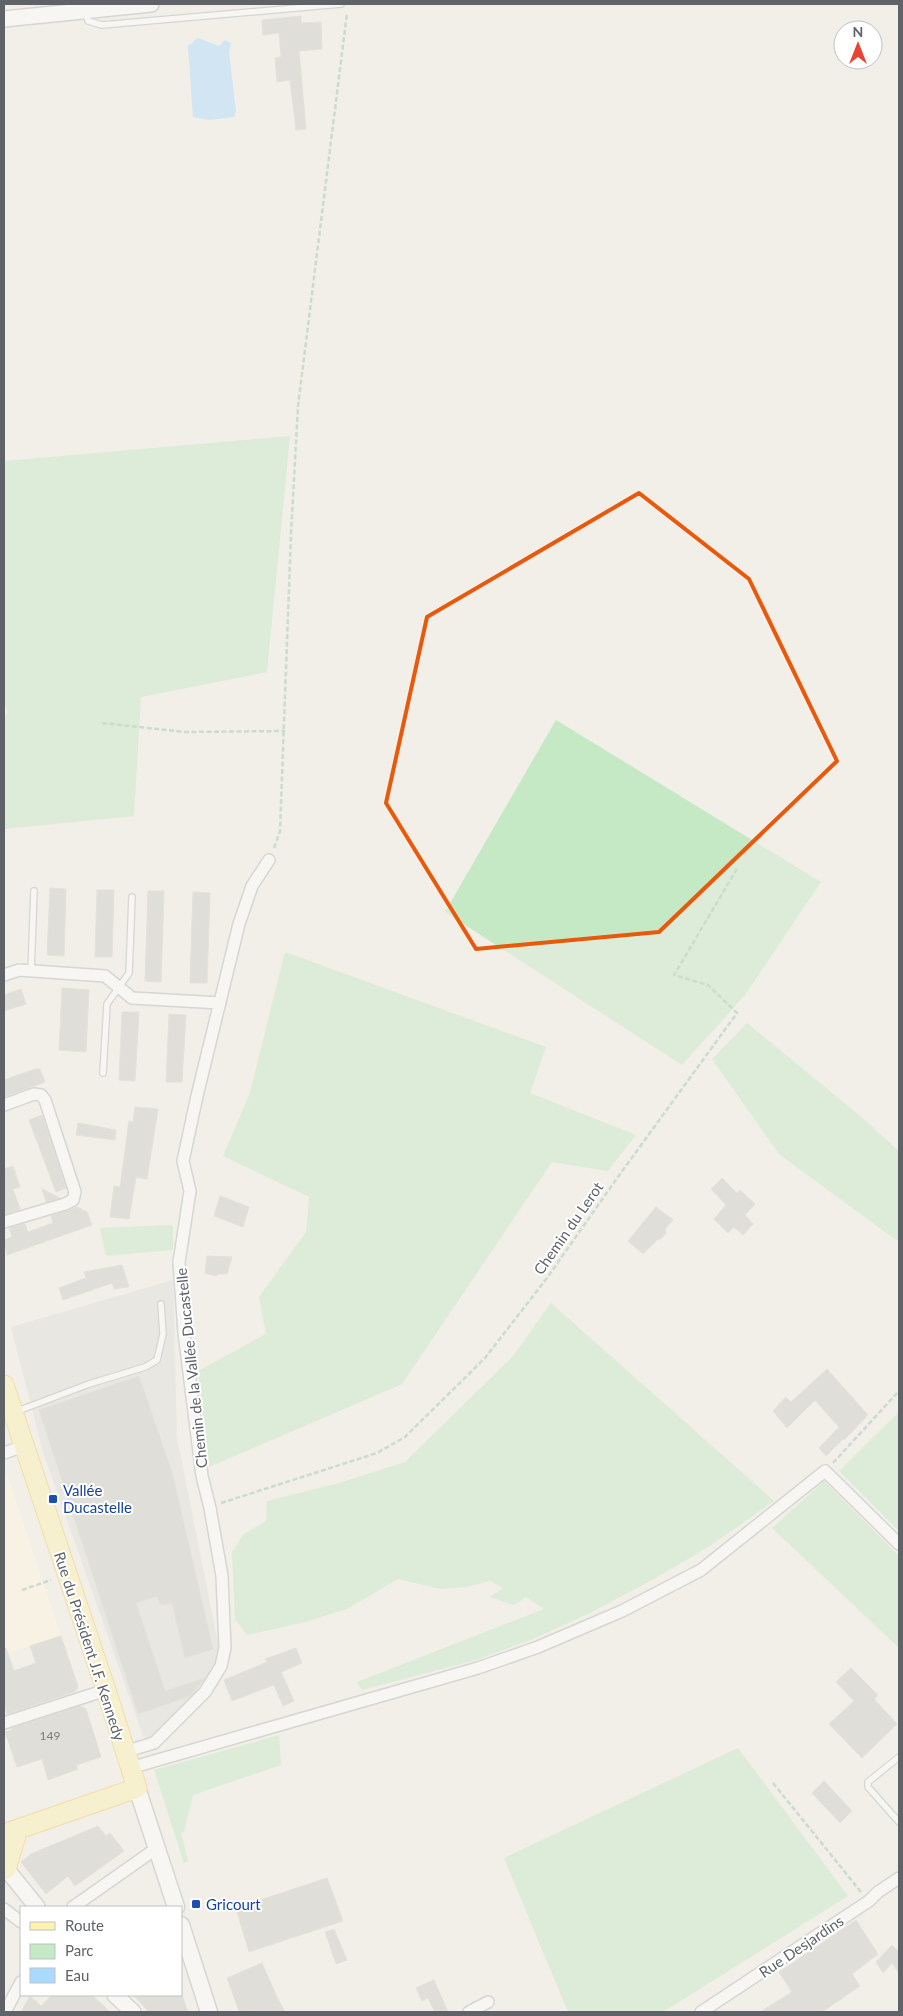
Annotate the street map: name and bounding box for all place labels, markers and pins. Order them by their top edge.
place label: Vallée Ducastelle [63,1481,132,1516]
marker: Vallée Ducastelle [47,1493,59,1505]
place label: Gricourt [206,1895,261,1913]
marker: Gricourt [190,1898,202,1910]

